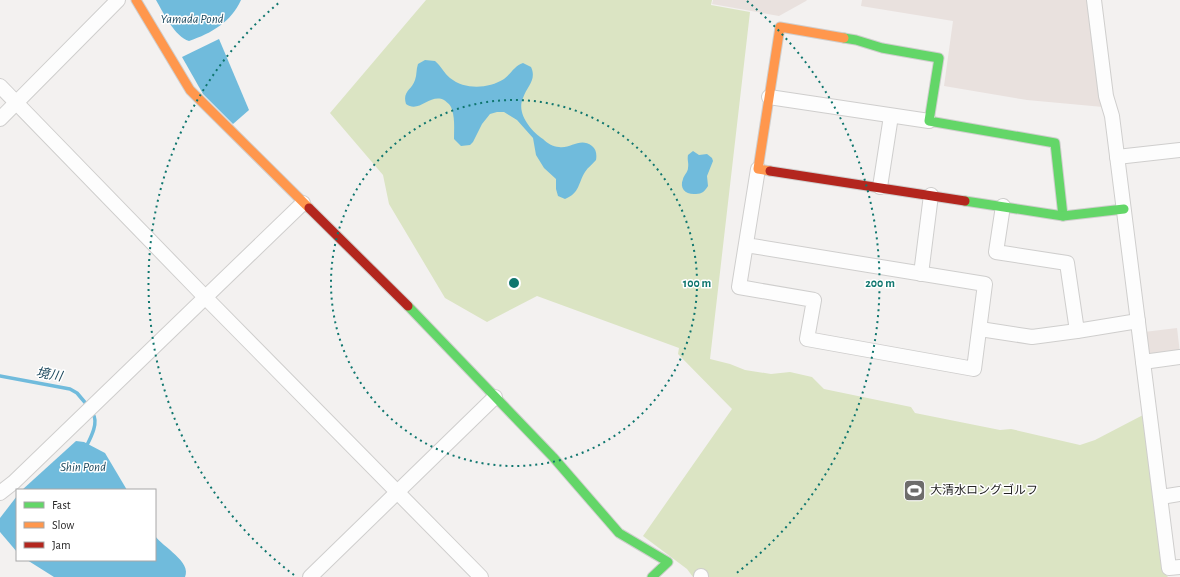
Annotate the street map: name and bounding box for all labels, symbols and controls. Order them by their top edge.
water label: Yamada Pond [161,13,224,26]
centre of rings [507,276,521,290]
text: 100 m [683,277,711,289]
text: 200 m [865,277,895,289]
water label: 境川 [35,365,65,384]
water label: Shin Pond [60,461,106,474]
sports icon: 大清水ロングゴルフ [901,477,927,503]
place label: 大清水ロングゴルフ [930,483,1038,496]
legend [16,489,156,561]
text: Fast [52,499,71,511]
text: Slow [52,519,74,531]
text: Jam [52,539,71,551]

